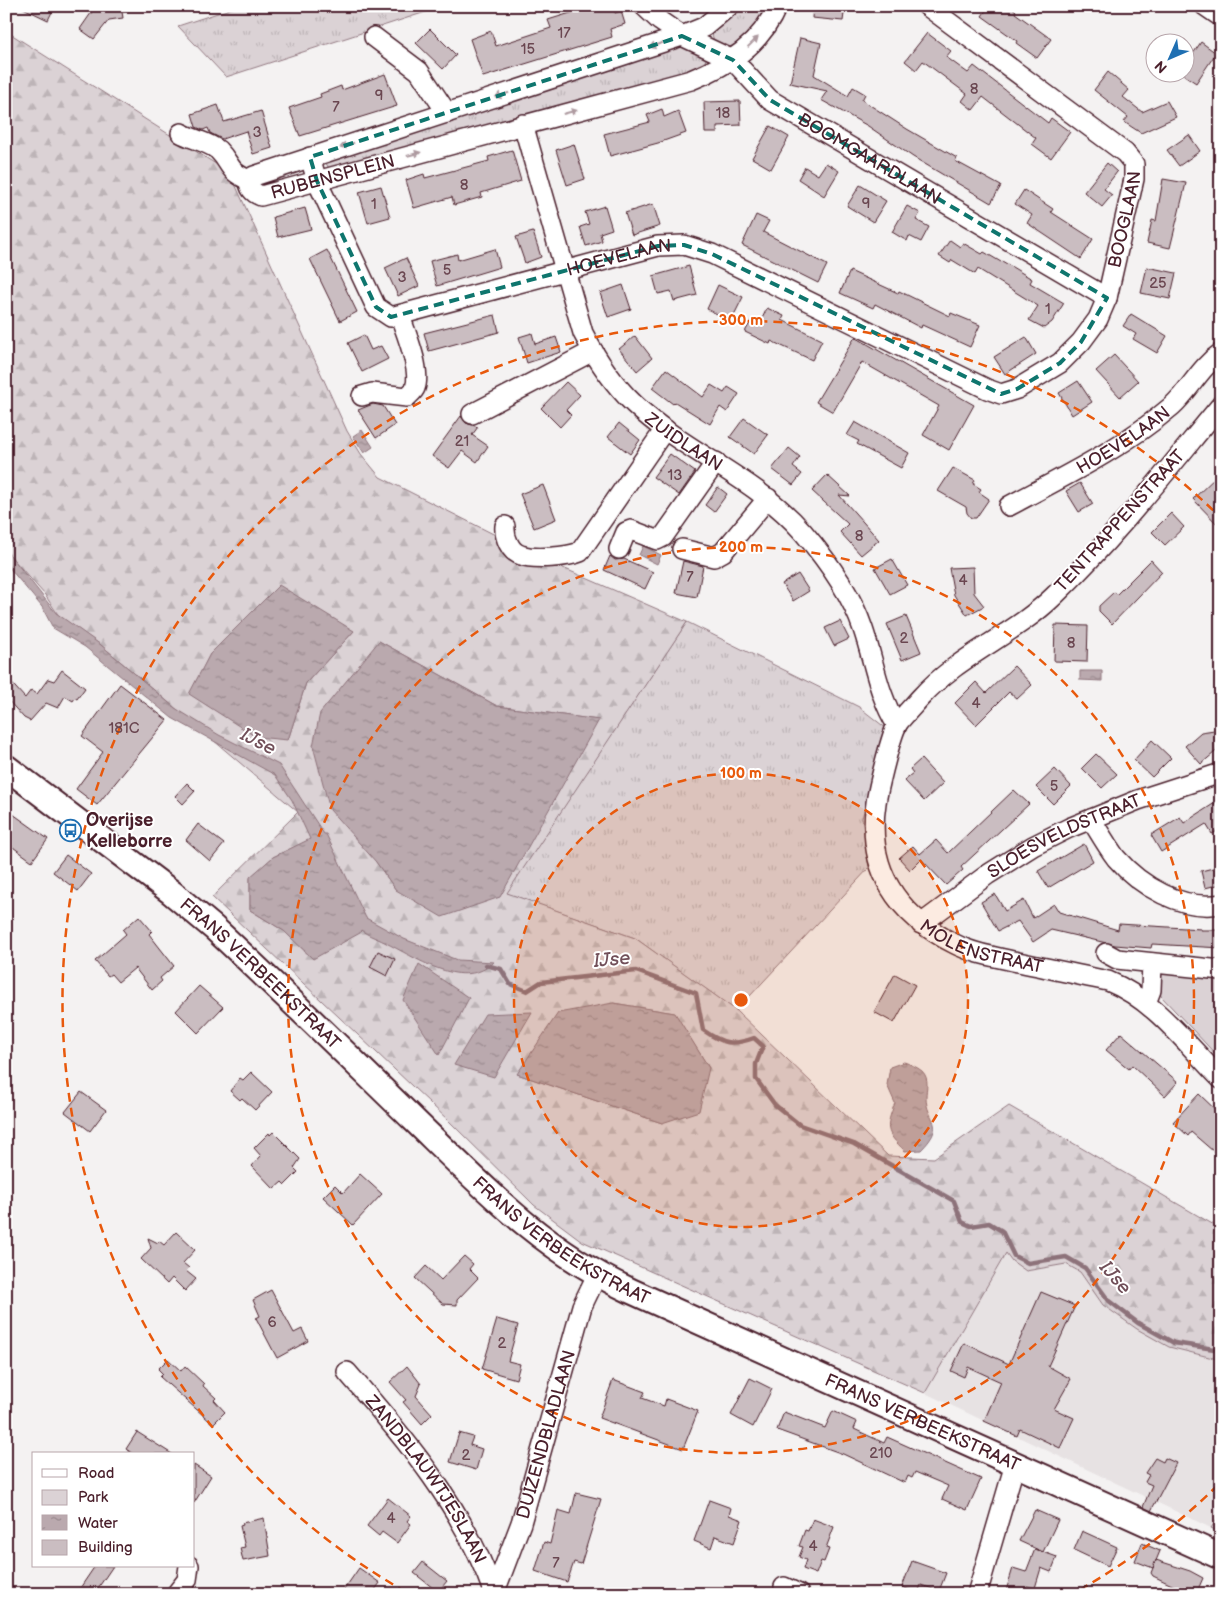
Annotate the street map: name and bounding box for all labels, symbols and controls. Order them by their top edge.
house number: 17 [557,24,571,43]
north arrow [1144,32,1194,82]
one-way arrow [746,36,758,48]
house number: 15 [521,40,535,59]
one-way arrow [648,41,663,49]
text: N [1151,57,1171,77]
house number: 8 [970,80,979,99]
house number: 9 [375,86,383,105]
one-way arrow [494,92,509,99]
house number: 7 [332,98,340,117]
house number: 18 [716,104,731,123]
one-way arrow [563,108,578,116]
street label: BOOMGAARDLAAN [794,108,945,209]
house number: 3 [252,123,262,142]
one-way arrow [339,141,354,149]
street label: RUBENSPLEIN [268,150,397,203]
one-way arrow [407,150,422,158]
street label: BOOGLAAN [1104,171,1145,270]
house number: 8 [460,176,469,195]
house number: 9 [862,194,870,213]
house number: 1 [371,195,377,214]
street label: HOEVELAAN [564,235,672,280]
house number: 5 [443,261,451,280]
house number: 3 [397,268,407,287]
house number: 25 [1149,274,1167,293]
house number: 1 [1045,300,1051,319]
text: 300 m [719,311,763,330]
street label: HOEVELAAN [1073,402,1174,478]
street label: ZUIDLAAN [640,407,726,475]
house number: 21 [455,432,469,451]
street label: TENTRAPPENSTRAAT [1051,445,1189,596]
house number: 13 [667,466,683,485]
house number: 8 [855,527,864,546]
text: 200 m [719,538,763,557]
house number: 7 [686,568,694,587]
house number: 4 [958,571,968,590]
house number: 2 [900,629,909,648]
house number: 8 [1067,634,1076,653]
house number: 4 [971,694,981,713]
house number: 181C [108,719,140,738]
water label: IJse [236,723,280,761]
text: 100 m [720,764,762,783]
house number: 5 [1050,777,1058,796]
street label: SLOESVELDSTRAAT [983,789,1144,883]
place label: Overijse Kelleborre [86,810,172,852]
bus stop icon: Overijse Kelleborre [58,818,82,842]
street label: FRANS VERBEEKSTRAAT [176,894,345,1054]
street label: MOLENSTRAAT [916,915,1045,978]
water label: IJse [592,947,631,973]
centre of rings [732,991,750,1009]
street label: FRANS VERBEEKSTRAAT [468,1172,654,1309]
water label: IJse [1094,1256,1136,1299]
house number: 6 [267,1313,277,1332]
house number: 2 [498,1334,507,1353]
street label: DUIZENDBLADLAAN [512,1348,580,1521]
street label: FRANS VERBEEKSTRAAT [822,1369,1024,1476]
street label: ZANDBLAUWTJESLAAN [361,1390,491,1567]
house number: 210 [869,1444,893,1463]
house number: 2 [462,1446,471,1465]
legend [32,1452,195,1568]
text: Road [78,1464,114,1483]
text: Park [78,1488,109,1507]
house number: 4 [386,1509,396,1528]
text: Water [78,1514,118,1533]
house number: 4 [808,1537,818,1556]
text: Building [78,1538,133,1557]
house number: 7 [552,1554,560,1573]

